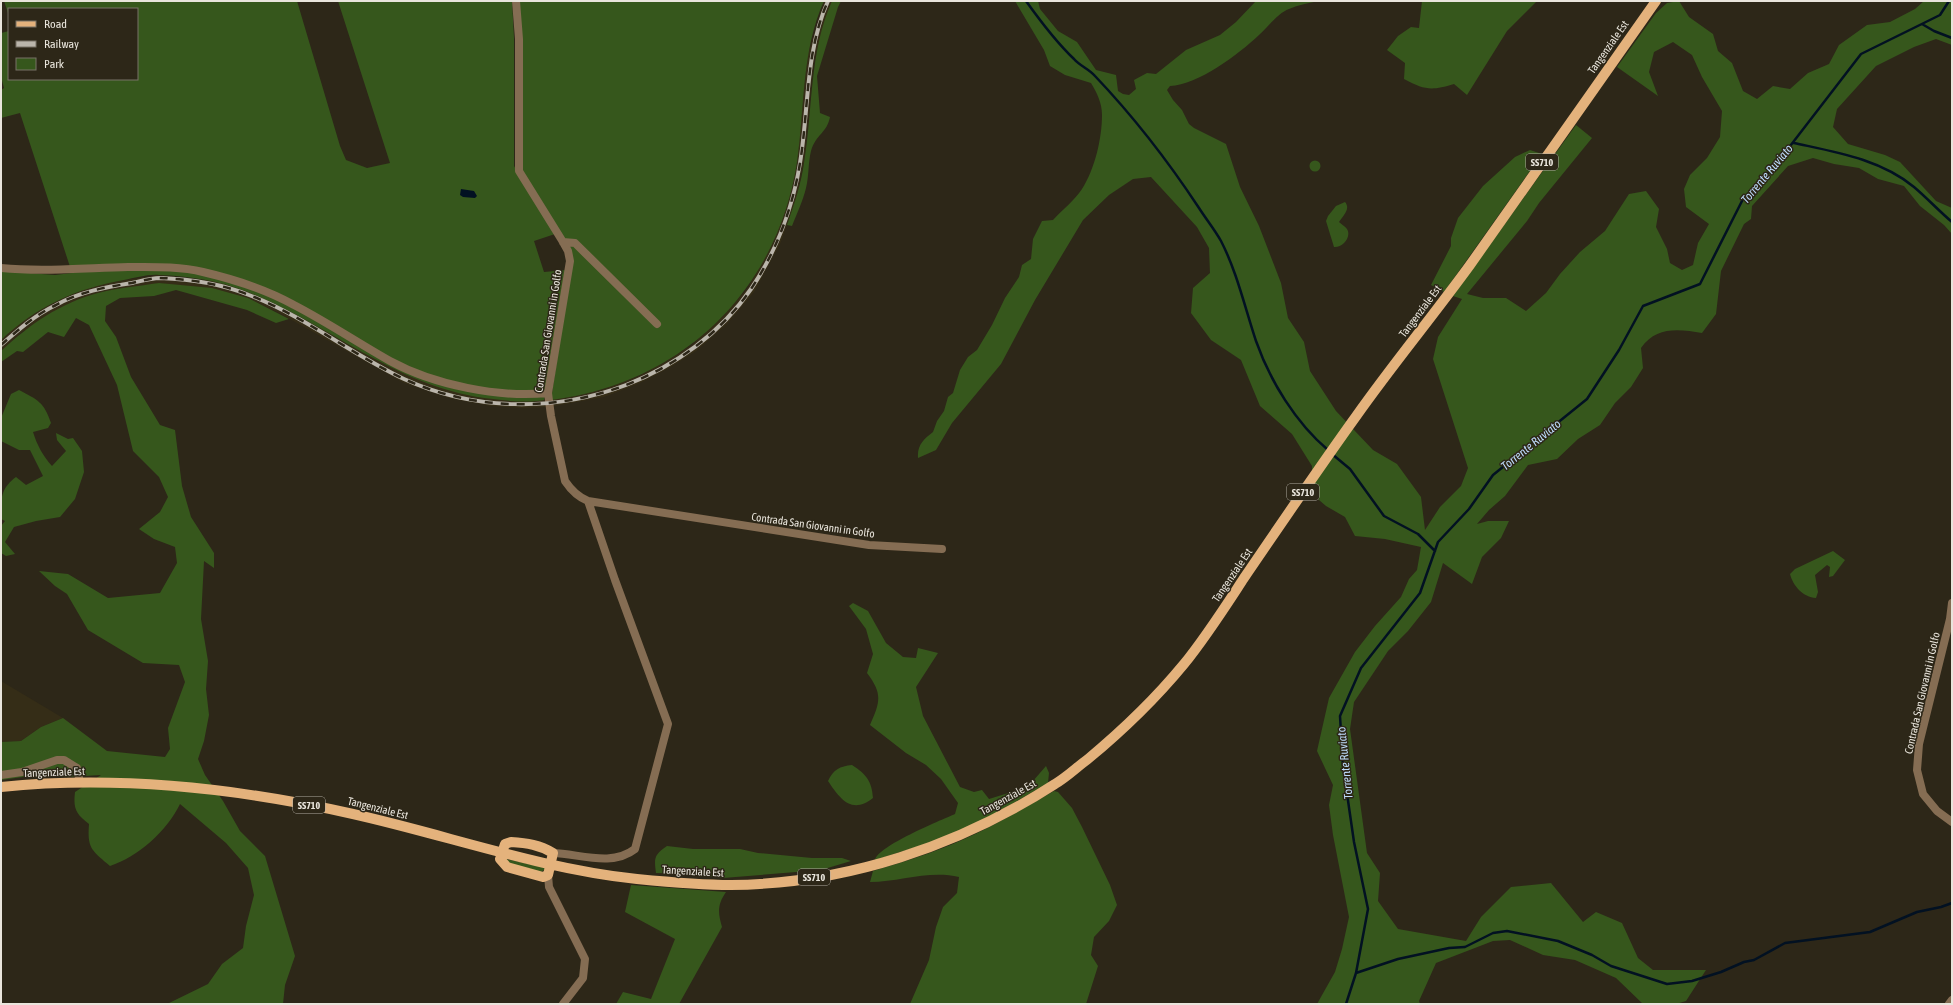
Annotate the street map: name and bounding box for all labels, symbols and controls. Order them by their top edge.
legend [8,8,138,80]
text: Road [44,17,67,31]
street label: Tangenziale Est [1585,18,1631,76]
text: Railway [44,37,79,51]
text: Park [44,57,65,71]
water label: Torrente Ruviato [1738,141,1796,206]
road number: SS710 [1526,154,1558,170]
street label: Contrada San Giovanni in Golfo [532,269,564,393]
street label: Tangenziale Est [1397,283,1443,339]
water label: Torrente Ruviato [1498,416,1564,473]
road number: SS710 [1287,484,1319,500]
street label: Contrada San Giovanni in Golfo [751,510,875,540]
street label: Tangenziale Est [1210,546,1254,604]
street label: Contrada San Giovanni in Golfo [1902,631,1942,755]
water label: Torrente Ruviato [1334,726,1356,800]
street label: Tangenziale Est [23,765,85,779]
street label: Tangenziale Est [978,777,1038,817]
street label: Tangenziale Est [346,795,410,821]
road number: SS710 [293,797,325,813]
street label: Tangenziale Est [662,863,724,879]
road number: SS710 [798,869,830,885]

